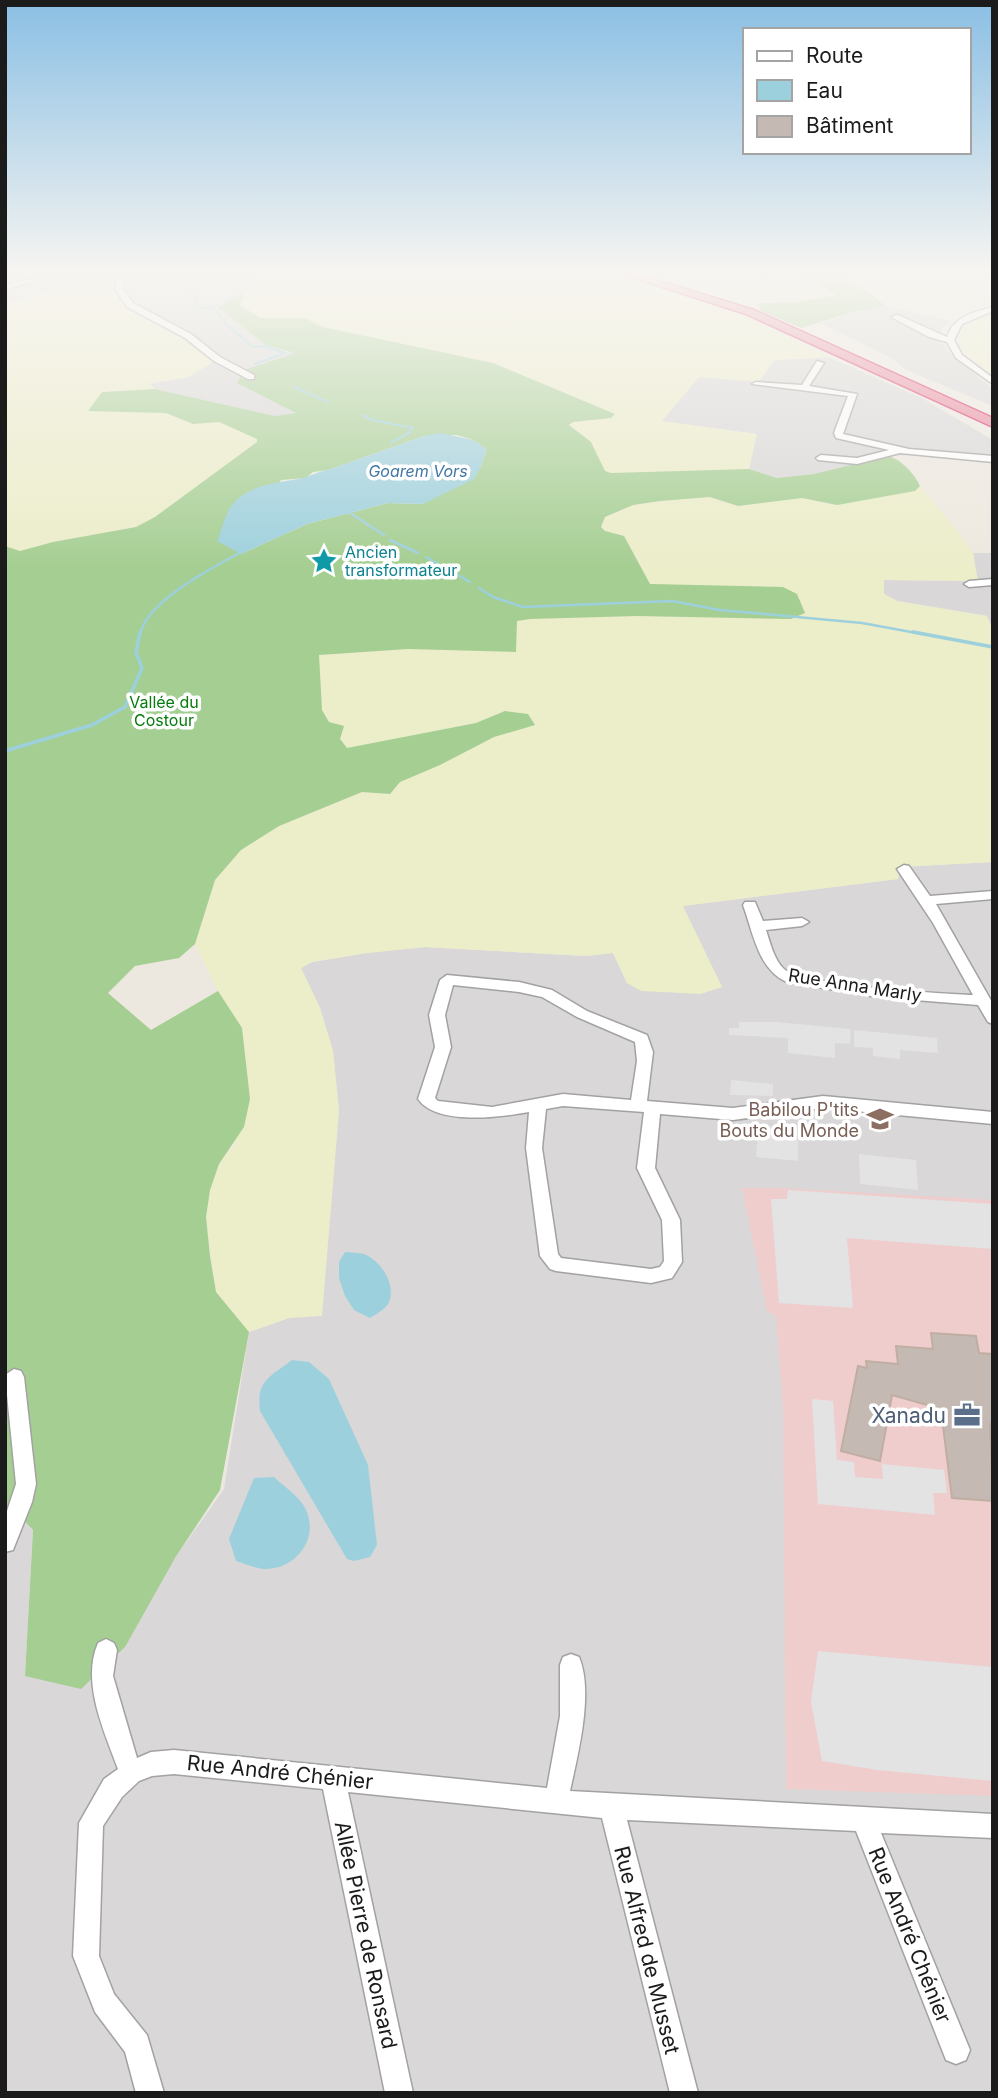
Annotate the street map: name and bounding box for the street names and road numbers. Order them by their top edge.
street label: Rue Anna Marly [787,964,923,1006]
street label: Rue André Chénier [186,1750,374,1794]
street label: Allée Pierre de Ronsard [330,1819,402,2051]
street label: Rue Alfred de Musset [609,1843,685,2057]
street label: Rue André Chénier [863,1844,957,2027]

